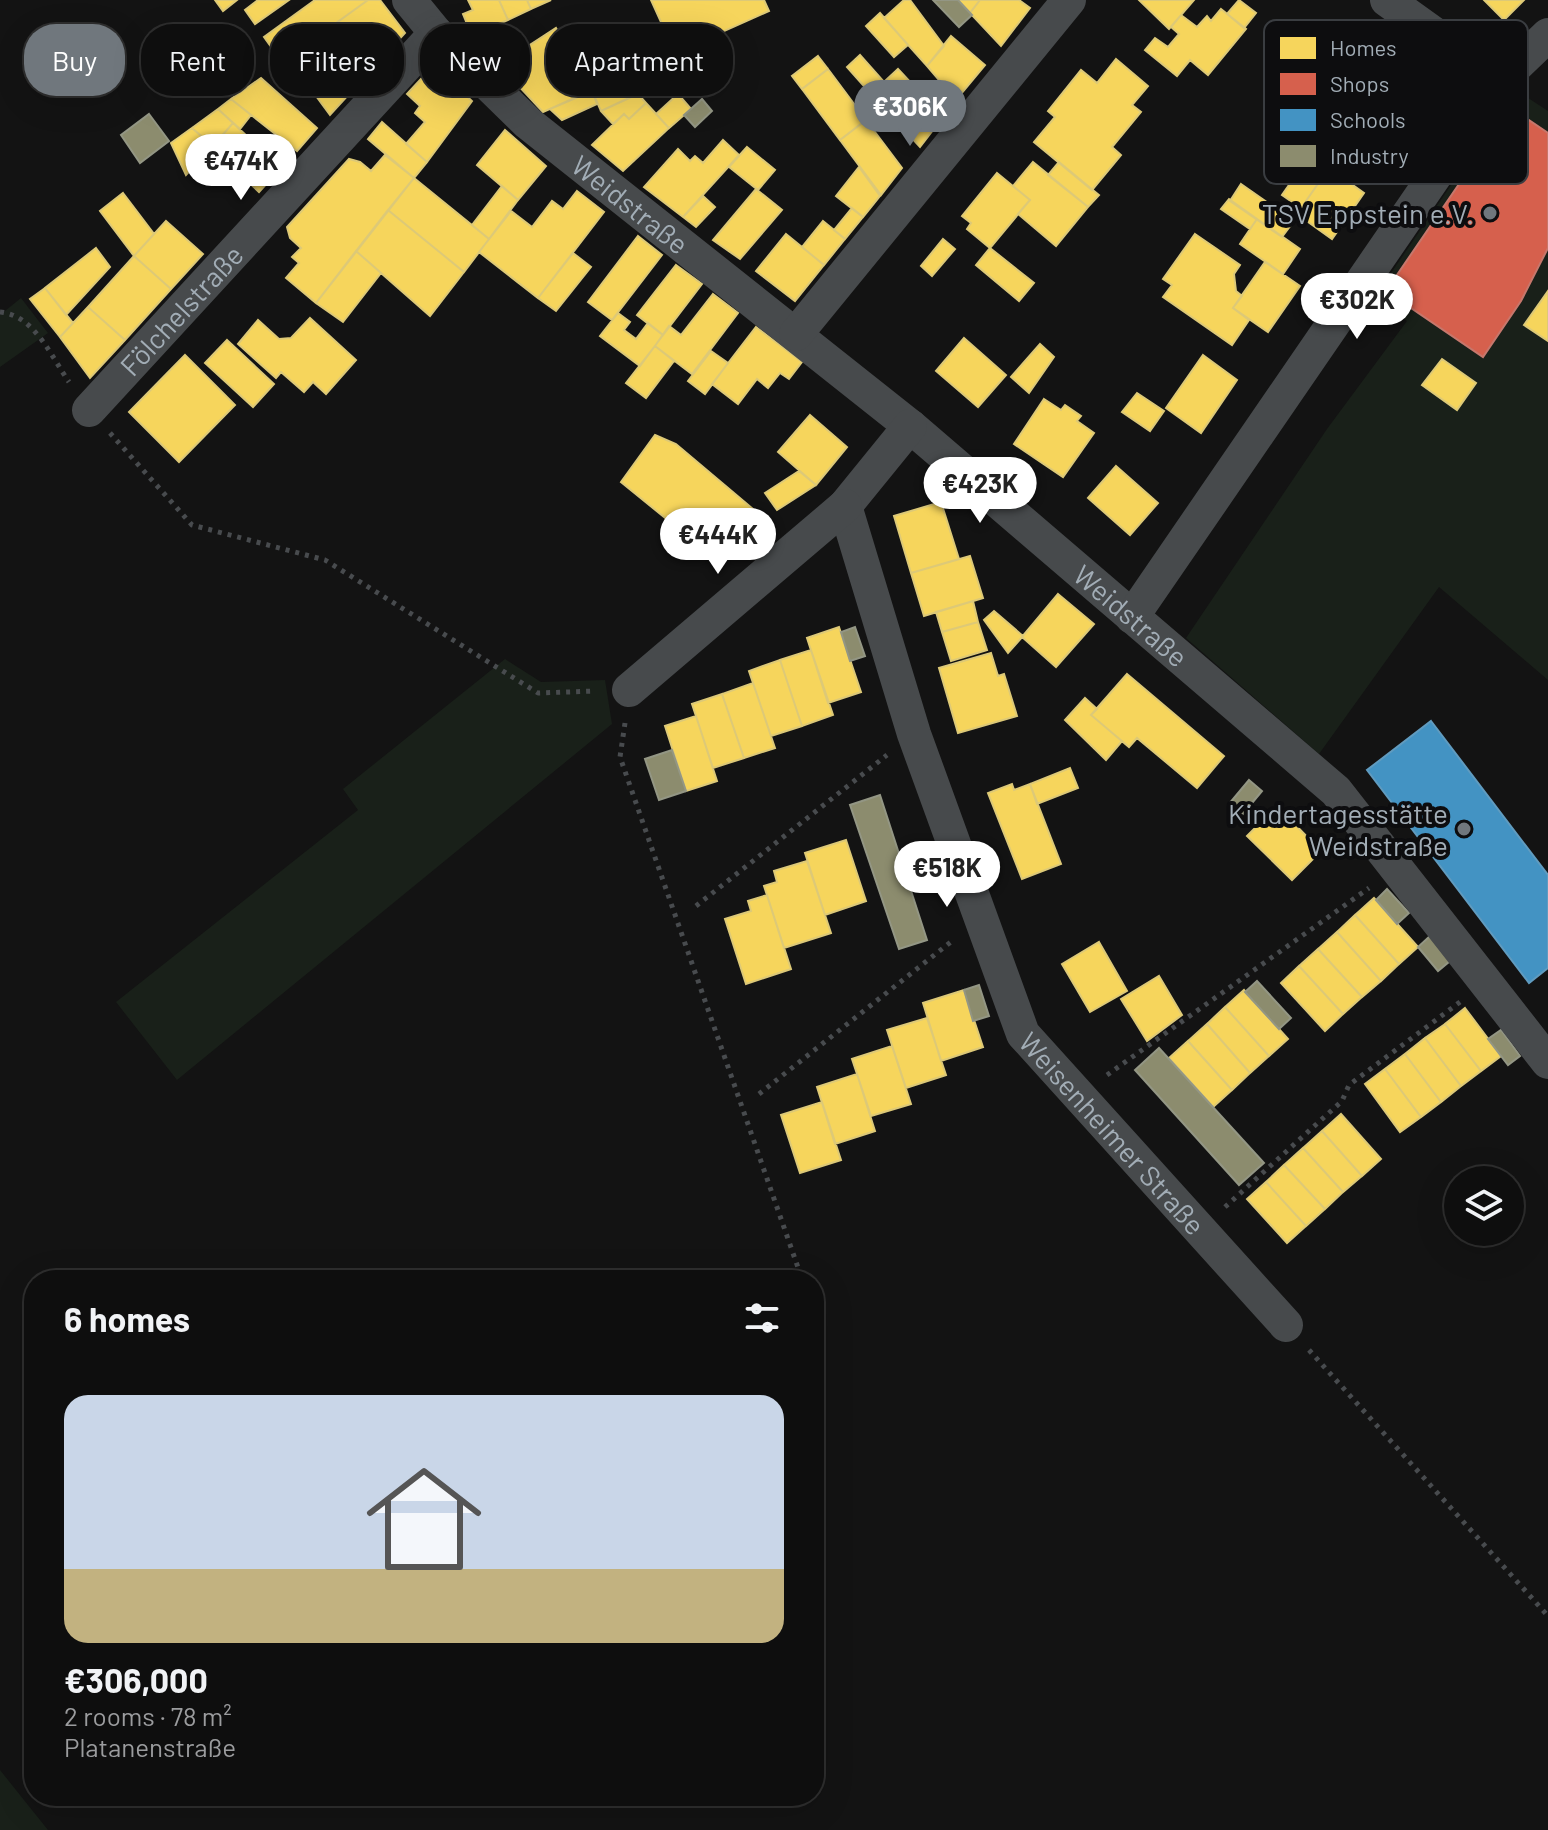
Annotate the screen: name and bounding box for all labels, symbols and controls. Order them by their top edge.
legend [1264,20,1528,184]
chip: Buy [24,24,125,96]
chip: Rent [141,24,254,96]
chip: Filters [270,24,404,96]
chip: New [420,24,530,96]
chip: Apartment [546,24,733,96]
text: Homes [1330,34,1397,60]
text: Shops [1330,70,1389,96]
pin: €306K [854,80,966,148]
text: €306K [872,90,948,121]
text: Schools [1330,106,1406,132]
pin: €474K [185,134,297,202]
text: Industry [1330,142,1409,168]
text: €474K [203,144,279,175]
street label: Weidstraße [565,148,695,261]
place label: TSV Eppstein e.V. [1262,196,1474,230]
marker: TSV Eppstein e.V. [1481,204,1499,222]
street label: Fölchelstraße [112,237,250,382]
pin: €302K [1301,273,1413,341]
text: €302K [1319,283,1395,314]
pin: €423K [924,457,1036,525]
text: €423K [942,467,1018,498]
pin: €444K [662,508,774,576]
text: €444K [678,518,758,549]
street label: Weidstraße [1067,557,1195,674]
place label: Kindertagesstätte Weidstraße [1228,796,1448,862]
marker: Kindertagesstätte Weidstraße [1455,820,1473,838]
pin: €518K [891,841,1003,909]
text: €518K [912,851,982,882]
street label: Weisenheimer Straße [1012,1025,1213,1241]
map controls [1444,1166,1524,1246]
button: layers [1444,1166,1524,1246]
icon: filters [740,1296,784,1340]
text: 6 homes [64,1298,190,1339]
icon: home [352,1447,496,1591]
text: €306,000 [64,1659,208,1700]
text: 2 rooms · 78 m² [64,1700,232,1731]
text: Platanenstraße [64,1731,236,1762]

